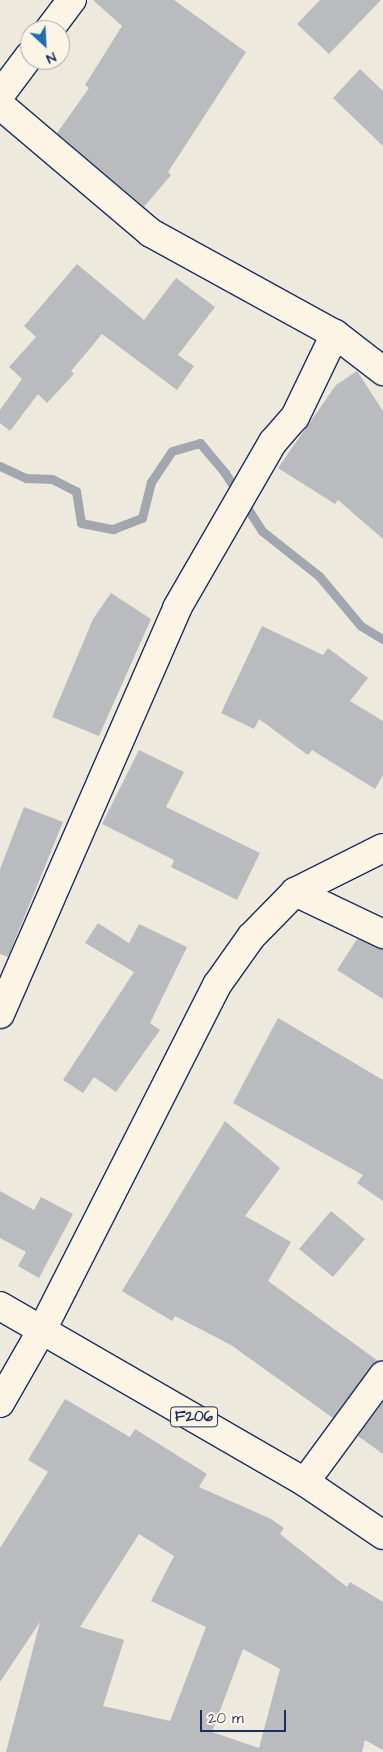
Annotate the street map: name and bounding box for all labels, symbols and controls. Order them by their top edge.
north arrow [20,20,70,70]
text: N [43,47,59,69]
road number: F206 [169,1404,219,1430]
scale bar [203,1700,289,1732]
text: 20 m [208,1708,244,1729]

